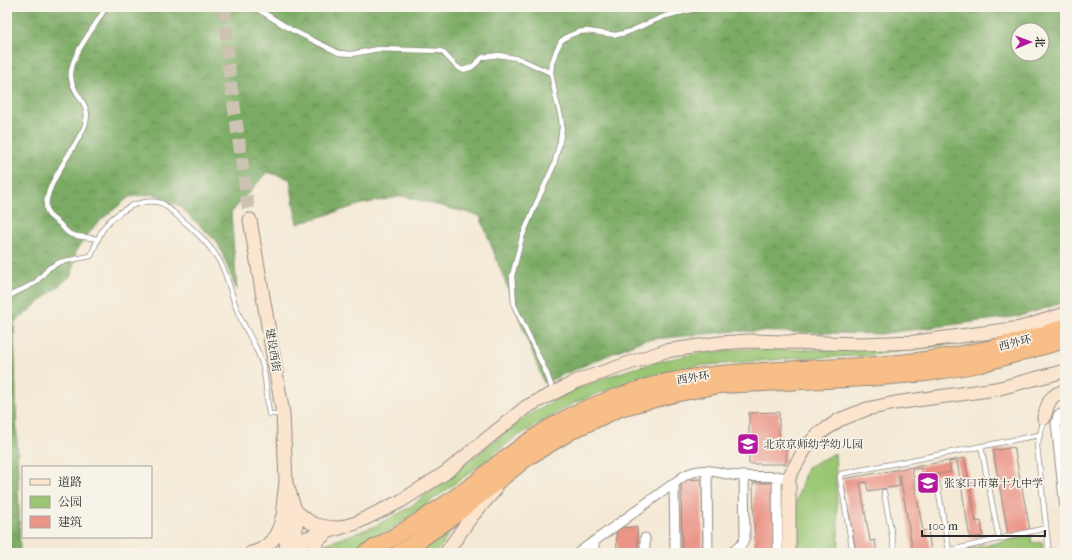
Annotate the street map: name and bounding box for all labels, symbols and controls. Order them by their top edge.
north arrow [1010,22,1050,62]
text: 北 [1033,36,1046,47]
street label: 建设西街 [263,327,283,373]
street label: 西外环 [997,333,1033,353]
street label: 西外环 [676,369,710,387]
school or university icon: 北京京师幼学幼儿园 [735,431,761,457]
place label: 北京京师幼学幼儿园 [764,438,863,451]
legend [22,466,152,538]
school or university icon: 张家口市第十九中学 [915,470,941,496]
text: 道路 [58,475,82,489]
place label: 张家口市第十九中学 [944,477,1043,490]
text: 公园 [58,495,82,509]
scale bar [922,512,1045,538]
text: 建筑 [58,515,82,529]
text: 100 m [928,519,958,533]

